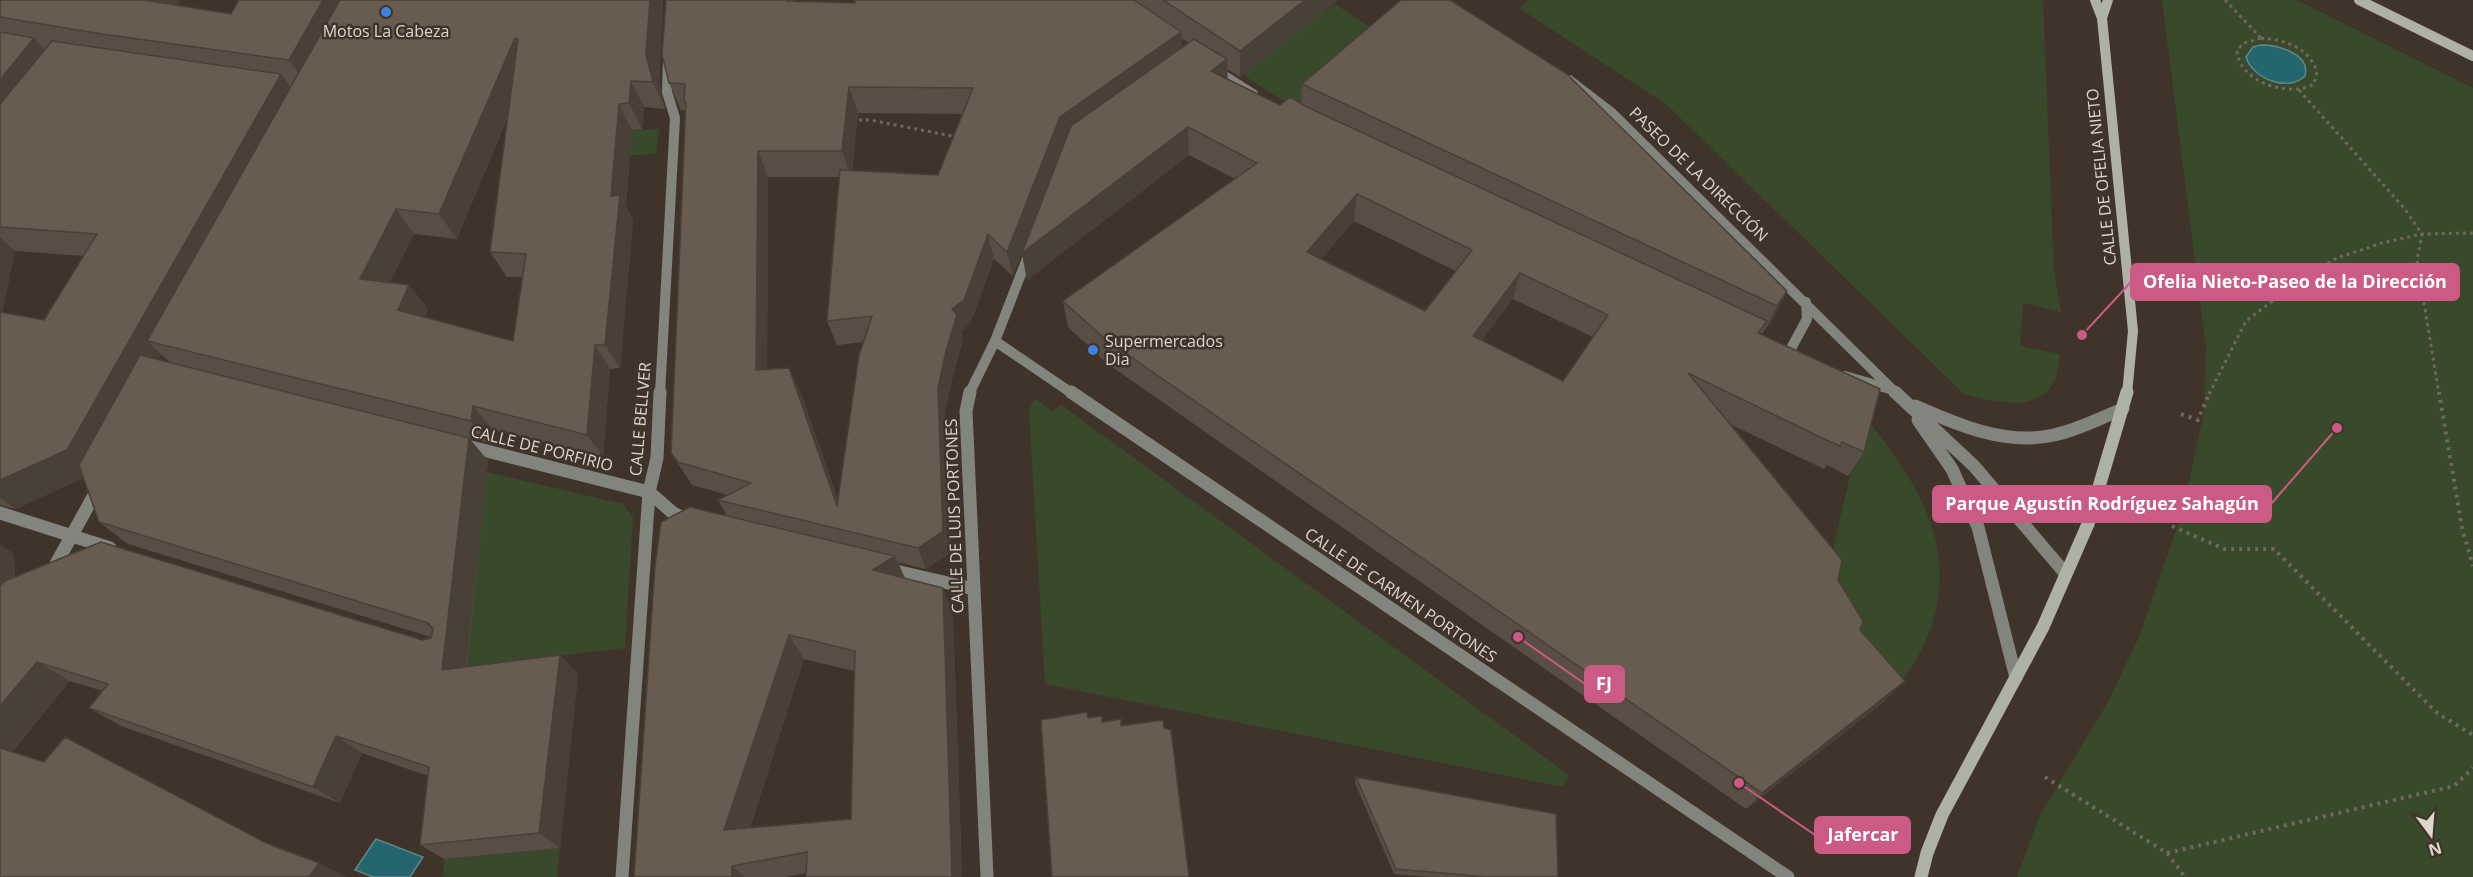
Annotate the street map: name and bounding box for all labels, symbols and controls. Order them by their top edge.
marker: Motos La Cabeza [379,5,393,19]
place label: Motos La Cabeza [323,20,449,42]
street label: CALLE DE OFELIA NIETO [2081,87,2121,267]
street label: PASEO DE LA DIRECCIÓN [1625,102,1773,246]
callout: Ofelia Nieto-Paseo de la Dirección [2131,264,2459,300]
text: Ofelia Nieto-Paseo de la Dirección [2143,269,2447,293]
place label: Supermercados Dia [1105,330,1223,370]
marker: Supermercados Dia [1086,343,1100,357]
street label: CALLE BELLVER [624,361,656,477]
street label: CALLE DE LUIS PORTONES [940,418,968,614]
street label: CALLE DE PORFIRIO [468,420,616,476]
callout: Parque Agustín Rodríguez Sahagún [1933,486,2271,522]
text: Parque Agustín Rodríguez Sahagún [1945,491,2259,515]
street label: CALLE DE CARMEN PORTONES [1301,522,1501,668]
callout: FJ [1585,666,1624,702]
text: FJ [1596,671,1612,695]
north arrow [2401,805,2461,865]
callout: Jafercar [1815,817,1910,853]
text: Jafercar [1826,822,1898,846]
text: N [2426,837,2444,862]

